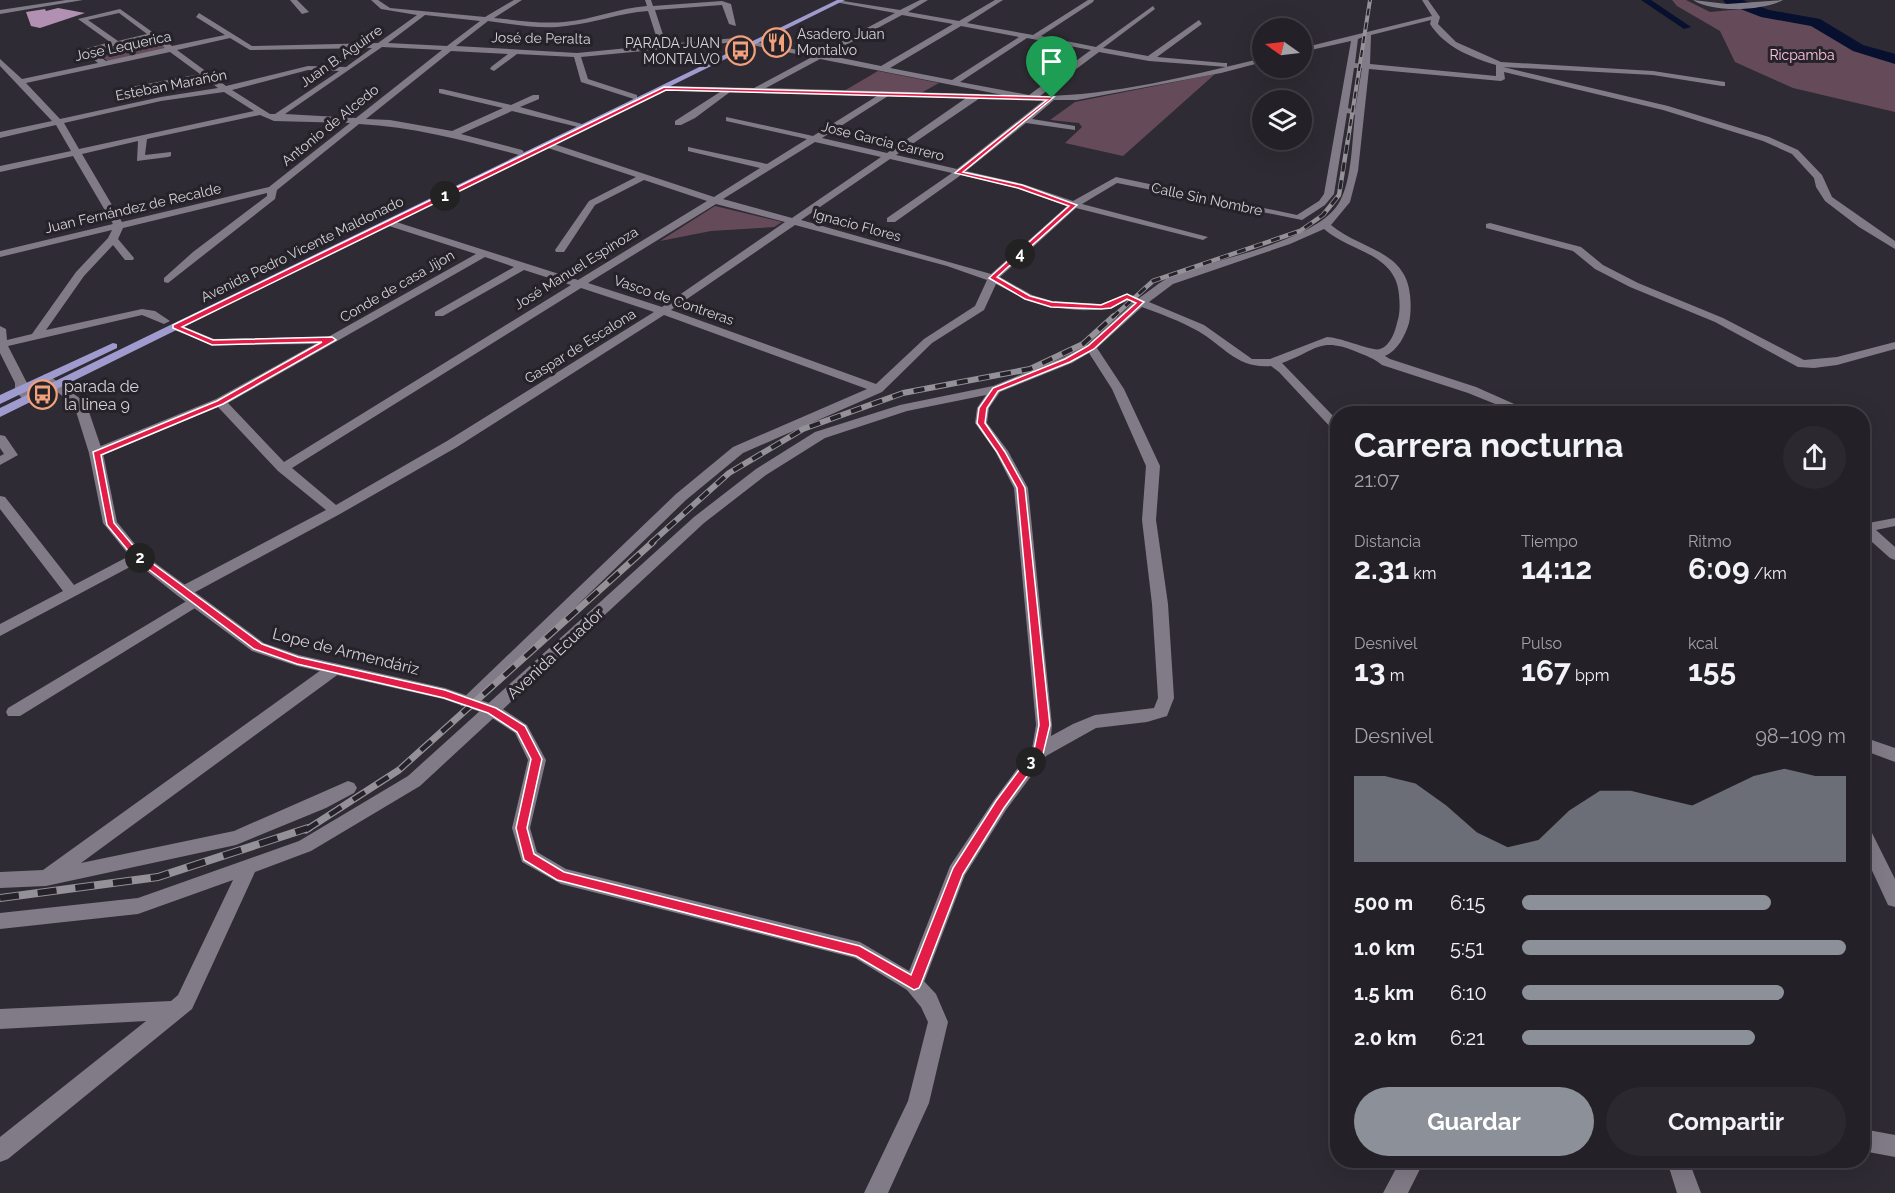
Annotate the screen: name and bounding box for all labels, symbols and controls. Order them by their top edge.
north arrow [1252,18,1312,78]
map controls [1252,18,1312,150]
street label: Juan B. Aguirre [297,22,385,90]
restaurant icon: Asadero Juan Montalvo [760,26,792,58]
place label: Asadero Juan Montalvo [797,26,885,58]
street label: Jose Lequerica [73,28,173,64]
street label: José de Peralta [491,29,591,47]
place label: PARADA JUAN MONTALVO [625,35,720,67]
bus stop icon: PARADA JUAN MONTALVO [725,35,757,67]
pin [1026,36,1077,98]
icon: arrive [1035,45,1068,78]
park label: Ricpamba [1769,47,1835,63]
street label: Esteban Marañón [114,66,228,104]
street label: Antonio de Alcedo [278,81,382,169]
button: layers [1252,90,1312,150]
street label: Jose Garcia Carrero [820,118,946,164]
street label: Calle Sin Nombre [1150,179,1264,219]
street label: Juan Fernández de Recalde [43,180,223,236]
pin: 1 [430,181,460,211]
text: 1 [441,186,449,205]
street label: Avenida Pedro Vicente Maldonado [198,193,406,305]
street label: Ignacio Flores [811,206,903,244]
street label: José Manuel Espinoza [511,223,641,313]
pin: 4 [1005,239,1035,269]
text: 4 [1015,244,1025,263]
street label: Conde de casa Jijon [337,247,457,325]
street label: Vasco de Contreras [612,272,736,328]
street label: Gaspar de Escalona [522,305,638,387]
place label: parada de la linea 9 [64,377,139,414]
bus stop icon: parada de la linea 9 [27,379,59,411]
text: Carrera nocturna [1354,426,1623,465]
button: share [1783,426,1846,489]
text: 21:07 [1354,468,1400,492]
text: Distancia [1354,532,1421,551]
text: Tiempo [1521,532,1578,551]
text: Ritmo [1688,532,1731,551]
pin: 2 [125,543,155,573]
text: 2 [135,548,145,567]
text: 2.31 [1354,551,1409,586]
text: 14:12 [1521,551,1592,586]
text: 6:09 [1688,551,1750,586]
text: km [1409,564,1437,583]
text: /km [1750,564,1787,583]
street label: Avenida Ecuador [503,604,608,703]
street label: Lope de Armendáriz [271,624,421,679]
text: Desnivel [1354,634,1417,653]
text: Pulso [1521,634,1562,653]
text: kcal [1688,634,1718,653]
text: 13 [1354,653,1386,688]
text: 167 [1521,653,1571,688]
text: 155 [1688,653,1736,688]
text: m [1386,666,1404,685]
text: bpm [1571,666,1609,685]
text: Desnivel [1354,724,1433,748]
text: 98–109 m [1755,724,1846,748]
pin: 3 [1016,747,1046,777]
text: 3 [1027,752,1035,771]
text: 500 m [1354,891,1413,915]
text: 6:15 [1450,891,1485,915]
text: 1.0 km [1354,936,1415,960]
text: 5:51 [1450,936,1484,960]
text: 1.5 km [1354,981,1414,1005]
text: 6:10 [1450,981,1487,1005]
text: 2.0 km [1354,1026,1417,1050]
text: 6:21 [1450,1026,1485,1050]
button: Guardar [1354,1087,1594,1156]
button: Compartir [1606,1087,1846,1156]

